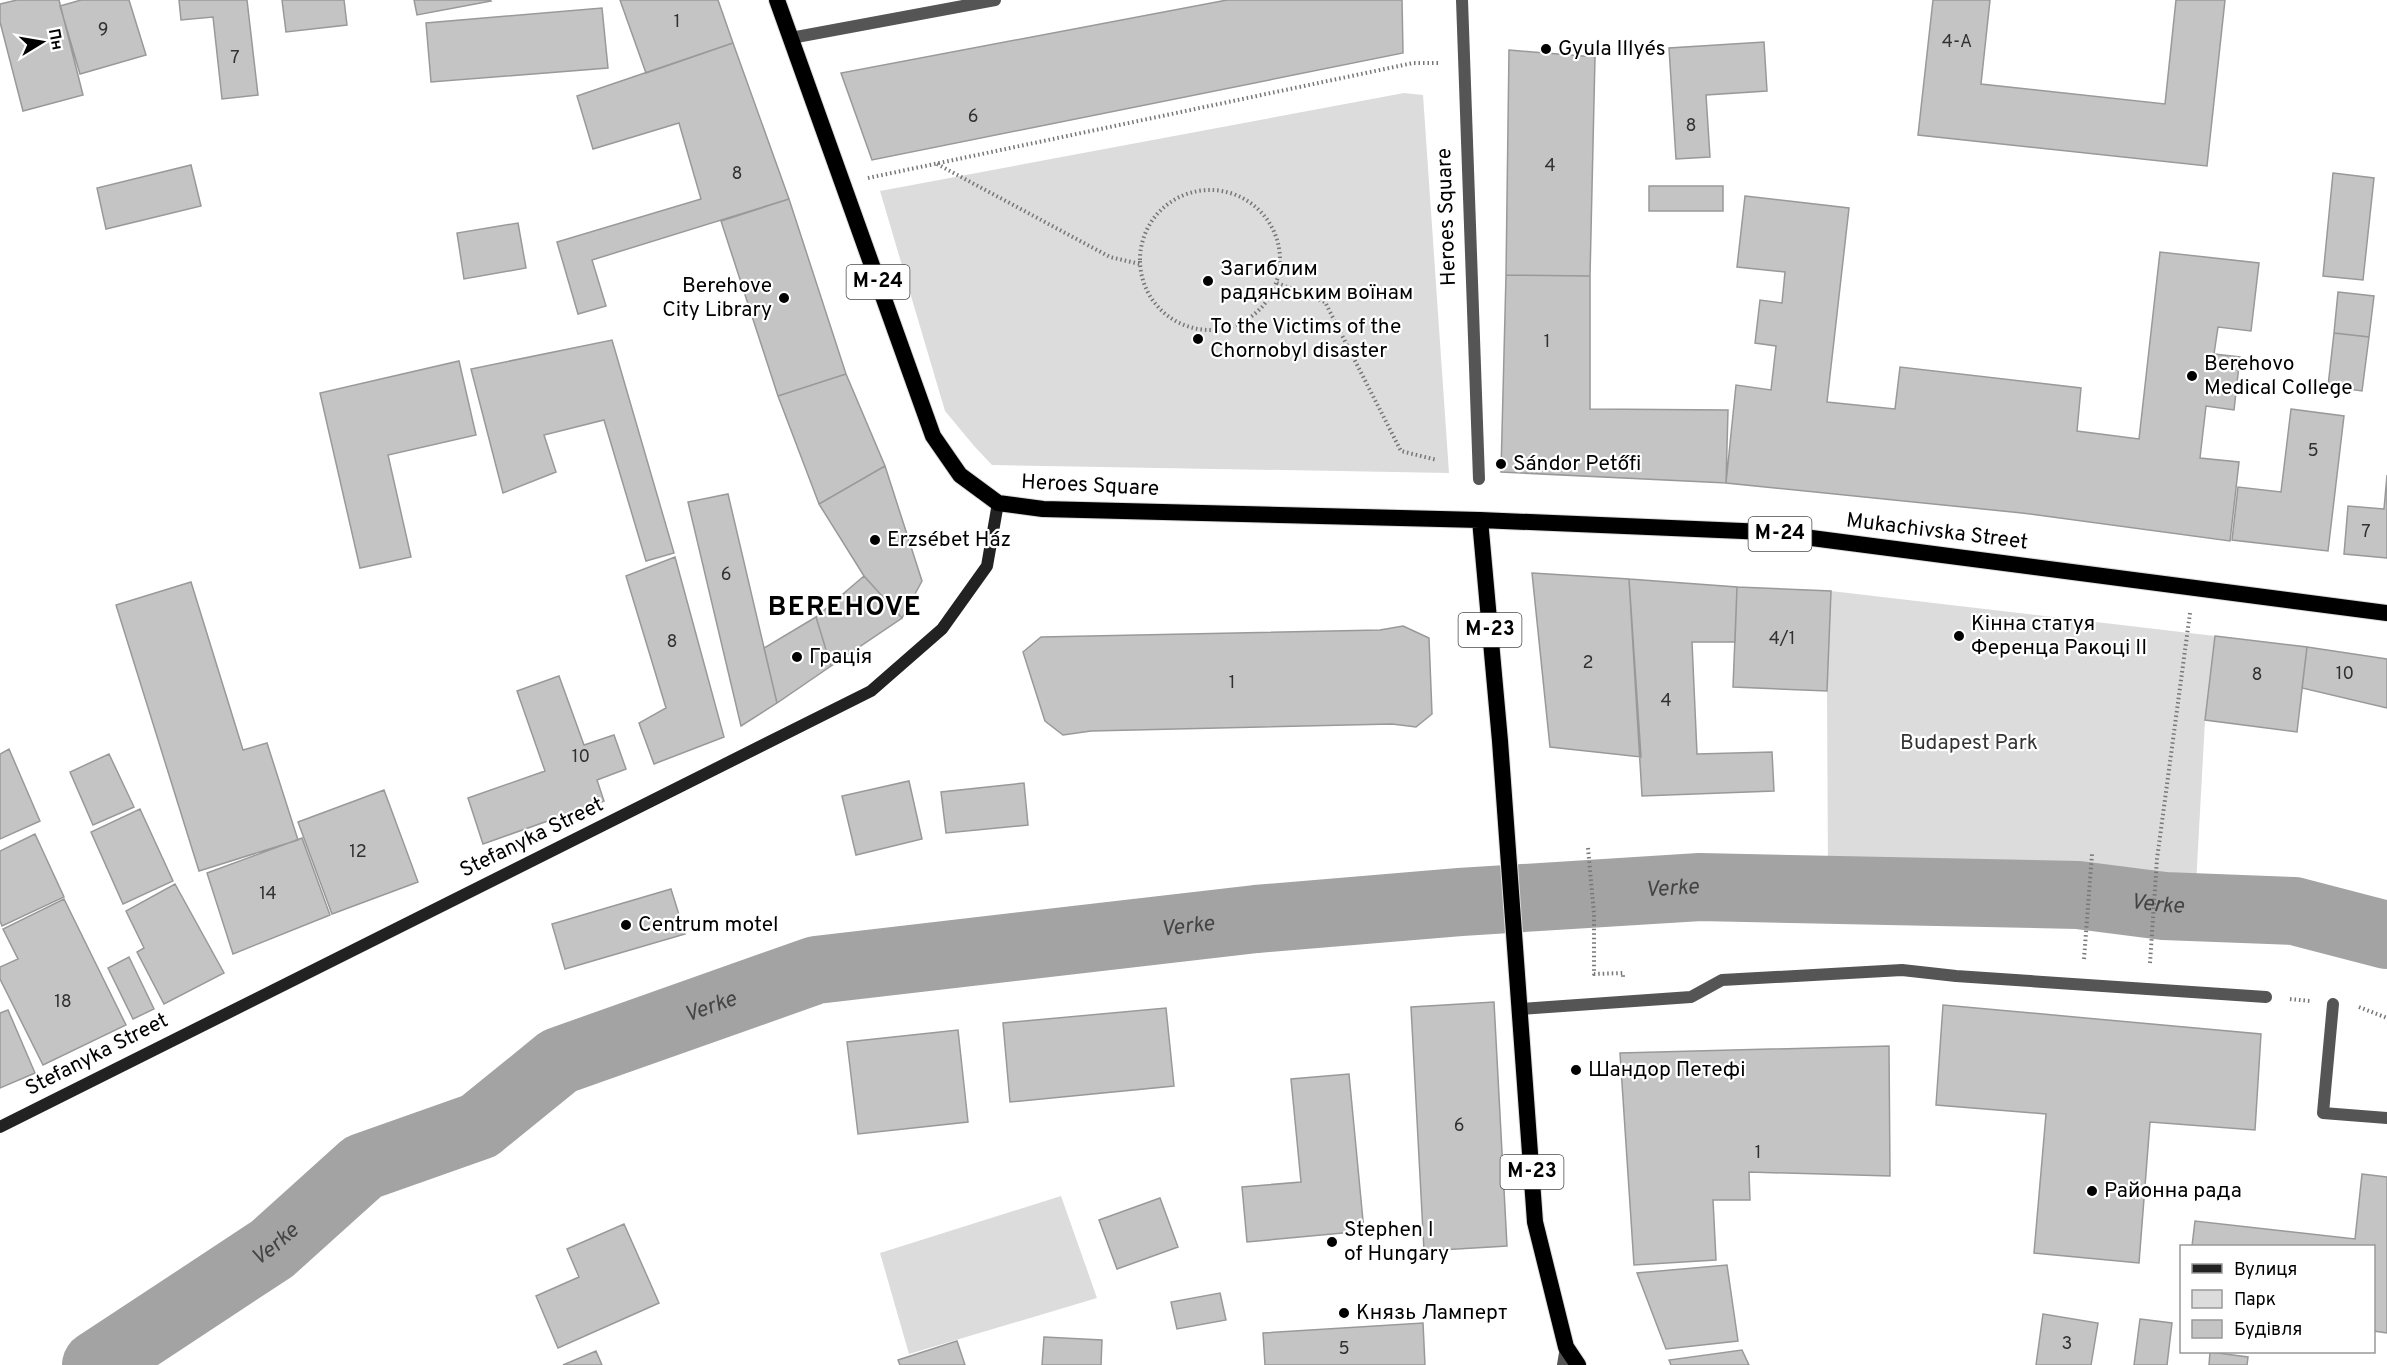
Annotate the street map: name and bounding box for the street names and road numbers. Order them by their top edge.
street label: Heroes Square [1431,148,1463,286]
road number: М-24 [846,265,910,299]
street label: Heroes Square [1020,469,1160,503]
street label: Mukachivska Street [1845,507,2029,557]
road number: М-24 [1748,517,1812,551]
road number: М-23 [1458,613,1522,647]
street label: Stefanyka Street [456,792,608,884]
street label: Stefanyka Street [21,1007,173,1103]
road number: М-23 [1500,1155,1564,1189]

